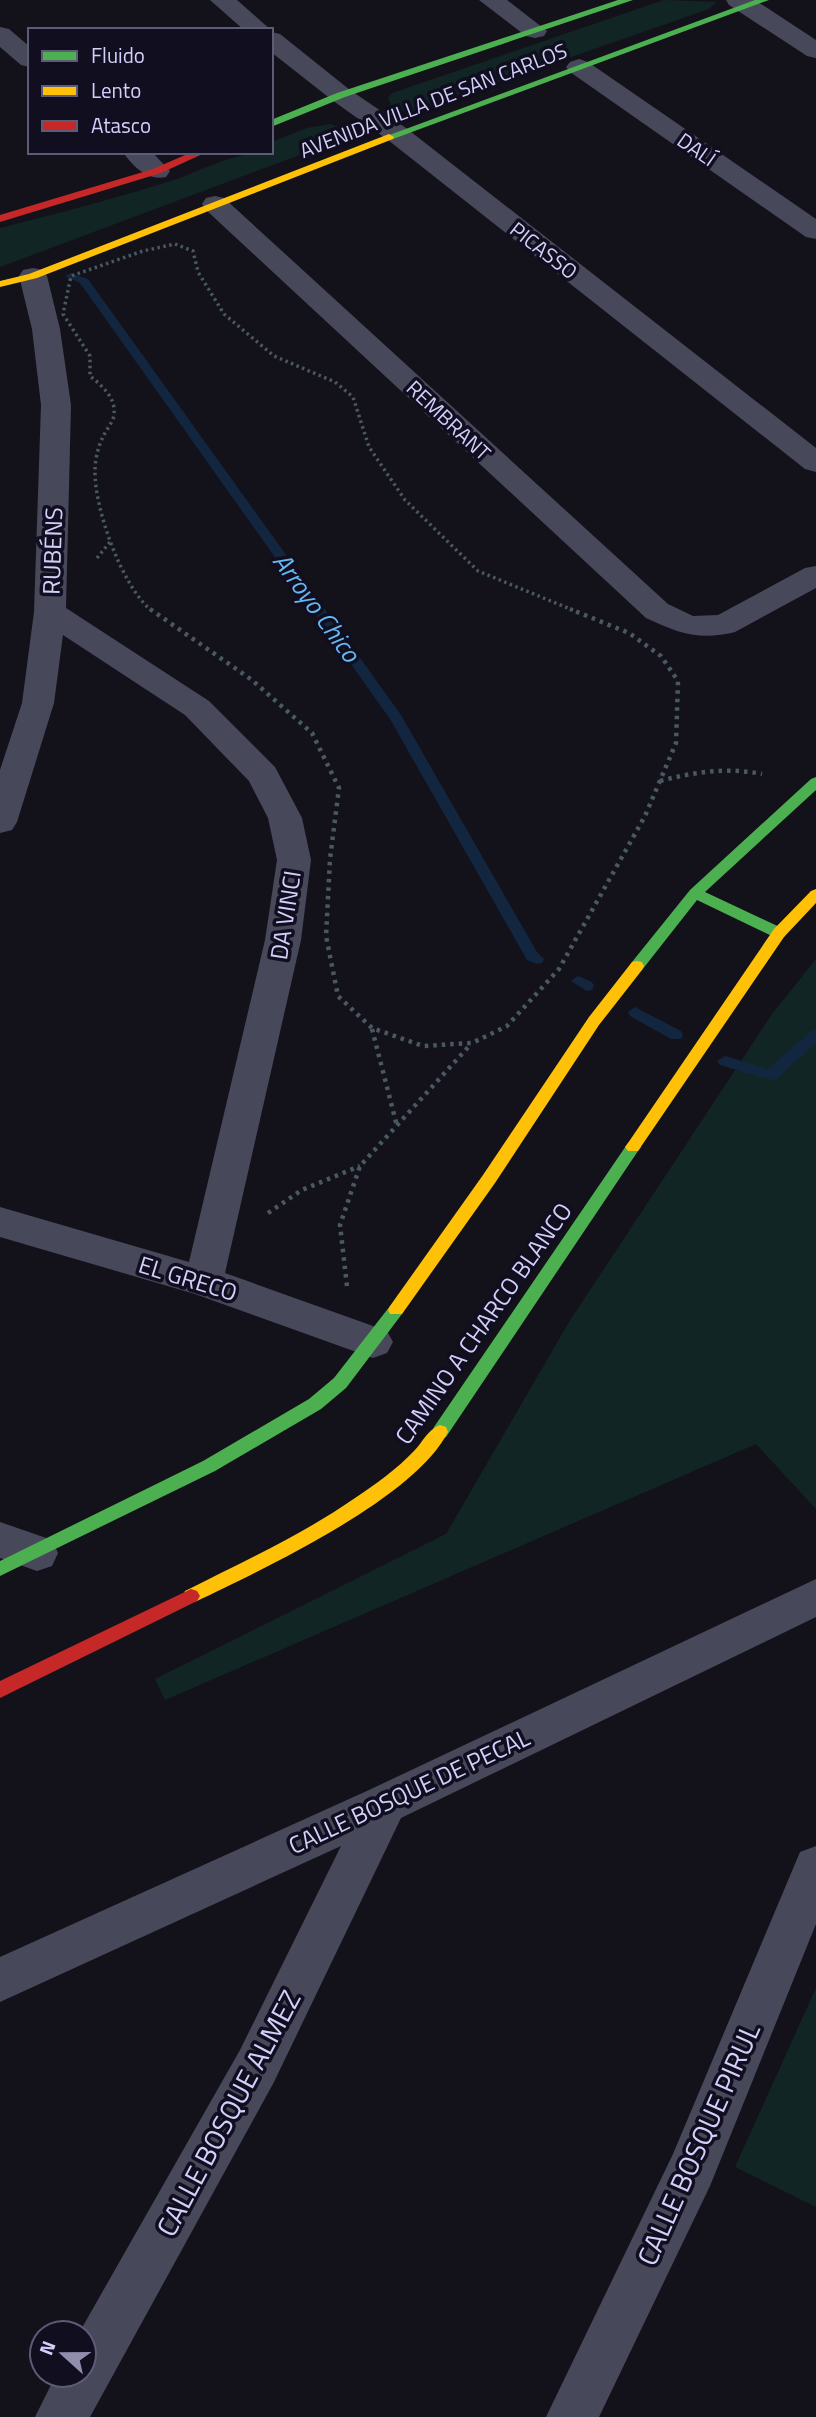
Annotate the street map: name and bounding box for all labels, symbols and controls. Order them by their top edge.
legend [28,28,273,154]
street label: AVENIDA VILLA DE SAN CARLOS [295,34,571,166]
text: Fluido [91,39,145,71]
text: Lento [91,74,141,106]
text: Atasco [91,109,151,141]
street label: DALÍ [671,124,724,174]
street label: PICASSO [503,213,585,287]
street label: REMBRANT [399,372,499,468]
street label: RUBÉNS [32,507,72,595]
water label: Arroyo Chico [264,544,371,671]
street label: DA VINCI [260,868,310,962]
street label: CAMINO A CHARCO BLANCO [386,1195,580,1451]
street label: EL GRECO [134,1246,242,1310]
street label: CALLE BOSQUE DE PECAL [282,1719,536,1863]
street label: CALLE BOSQUE ALMEZ [145,1982,311,2244]
street label: CALLE BOSQUE PIRUL [625,2015,771,2272]
north arrow [28,2319,98,2389]
text: N [31,2336,63,2359]

